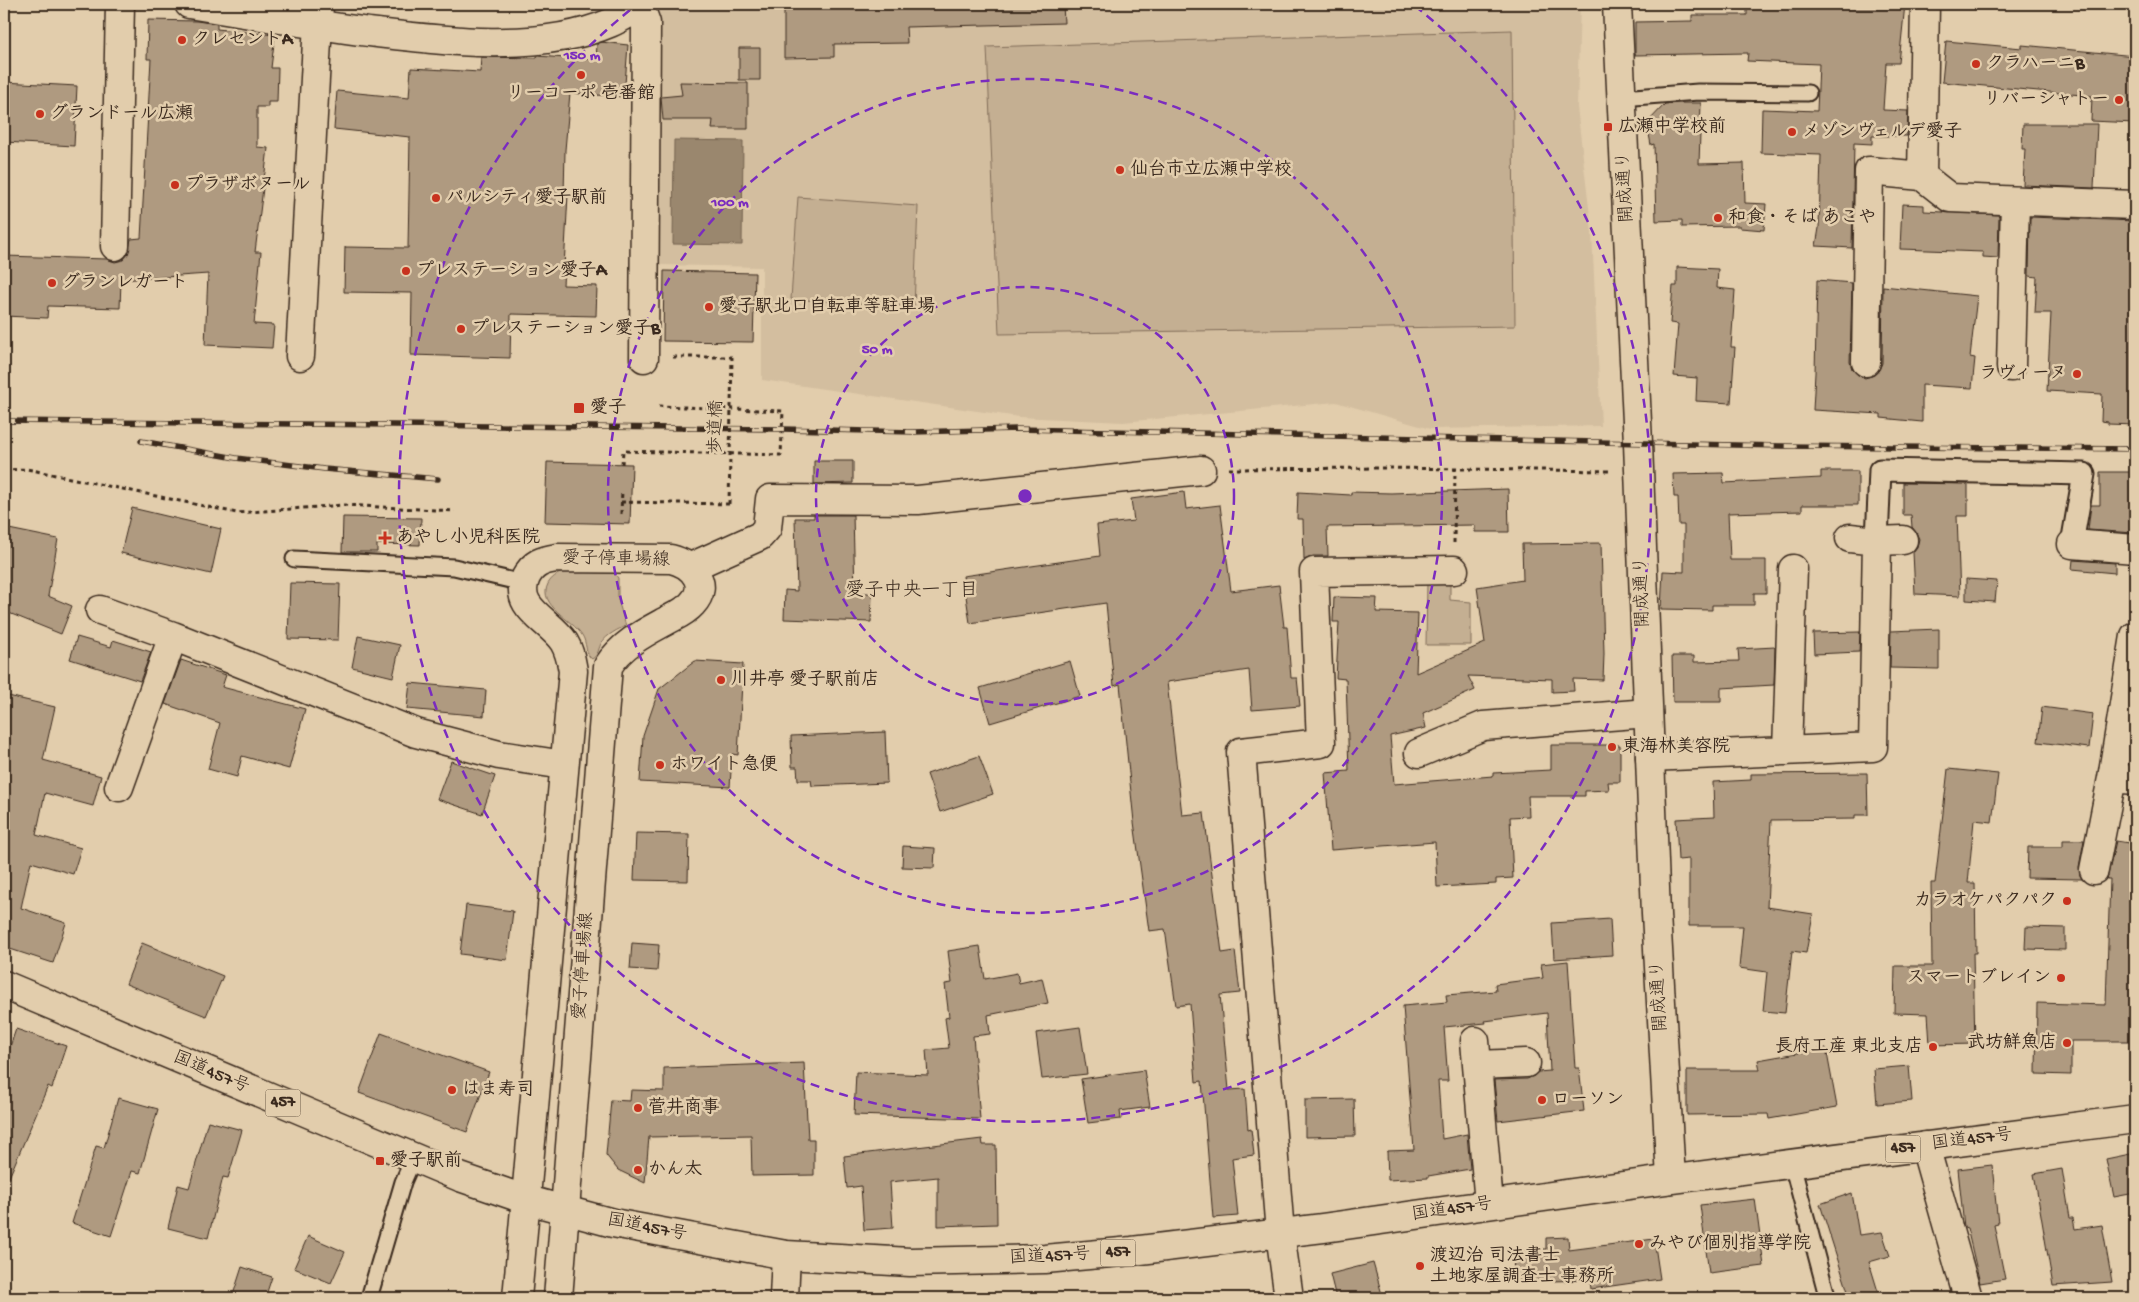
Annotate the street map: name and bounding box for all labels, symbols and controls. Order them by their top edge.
place label: クレセントA [192,30,294,51]
marker: クレセントA [176,34,188,46]
text: 150 m [563,47,601,65]
place label: クラハーニB [1986,54,2085,75]
marker: クラハーニB [1970,58,1982,70]
marker: リーコーポ 壱番館 [575,69,587,81]
place label: リーコーポ 壱番館 [507,83,655,105]
place label: リバーシャトー [1983,90,2109,111]
marker: リバーシャトー [2113,94,2125,106]
place label: グランドール広瀬 [50,103,193,125]
marker: グランドール広瀬 [34,108,46,120]
place label: 広瀬中学校前 [1618,116,1726,138]
marker: 広瀬中学校前 [1602,121,1614,133]
place label: メゾンヴェルデ愛子 [1802,121,1962,143]
marker: メゾンヴェルデ愛子 [1786,126,1798,138]
street label: 開成通り [1613,150,1638,224]
place label: 仙台市立広瀬中学校 [1130,159,1292,181]
marker: 仙台市立広瀬中学校 [1114,164,1126,176]
place label: プラザボヌール [185,174,310,196]
marker: プラザボヌール [169,179,181,191]
place label: パルシティ愛子駅前 [446,187,607,209]
marker: パルシティ愛子駅前 [430,192,442,204]
text: 100 m [710,194,749,212]
place label: 和食・そば あこや [1728,207,1876,229]
marker: 和食・そば あこや [1712,212,1724,224]
place label: プレステーション愛子A [416,260,608,282]
marker: プレステーション愛子A [400,265,412,277]
place label: グランレガート [62,272,188,294]
marker: グランレガート [46,277,58,289]
place label: 愛子駅北口自転車等駐車場 [719,296,935,318]
marker: 愛子駅北口自転車等駐車場 [703,301,715,313]
place label: プレステーション愛子B [471,318,661,340]
marker: プレステーション愛子B [455,323,467,335]
text: 50 m [862,341,893,359]
place label: ラヴィーヌ [1979,364,2067,385]
marker: ラヴィーヌ [2071,368,2083,380]
place label: 愛子 [590,397,626,419]
street label: 歩道橋 [705,400,728,454]
marker: 愛子 [572,401,586,415]
centre of rings [1016,487,1034,505]
place label: あやし小児科医院 [396,527,540,549]
marker: あやし小児科医院 [378,531,392,545]
street label: 愛子停車場線 [562,548,670,571]
street label: 開成通り [1630,556,1655,628]
district label: 愛子中央一丁目 [845,579,979,603]
place label: 川井亭 愛子駅前店 [731,669,879,691]
marker: 川井亭 愛子駅前店 [715,674,727,686]
place label: 東海林美容院 [1622,736,1730,758]
marker: 東海林美容院 [1606,741,1618,753]
place label: ホワイト急便 [670,754,778,776]
marker: ホワイト急便 [654,759,666,771]
place label: カラオケパクパク [1914,891,2057,912]
marker: カラオケパクパク [2061,895,2073,907]
street label: 愛子停車場線 [569,911,598,1021]
street label: 開成通り [1647,959,1672,1033]
place label: スマートブレイン [1907,967,2051,989]
marker: スマートブレイン [2055,972,2067,984]
place label: 武坊鮮魚店 [1967,1032,2057,1054]
place label: 長府工産 東北支店 [1775,1036,1923,1058]
marker: 武坊鮮魚店 [2061,1037,2073,1049]
marker: 長府工産 東北支店 [1927,1041,1939,1053]
street label: 国道457号 [169,1047,253,1099]
place label: はま寿司 [462,1079,534,1101]
marker: はま寿司 [446,1084,458,1096]
road number: 457 [266,1090,300,1116]
place label: ローソン [1552,1090,1624,1111]
marker: ローソン [1536,1094,1548,1106]
place label: 菅井商事 [648,1096,720,1119]
marker: 菅井商事 [632,1102,644,1114]
street label: 国道457号 [1930,1124,2014,1155]
road number: 457 [1886,1136,1920,1162]
place label: 愛子駅前 [390,1150,462,1172]
marker: 愛子駅前 [374,1155,386,1167]
place label: かん太 [648,1159,702,1181]
marker: かん太 [632,1164,644,1176]
street label: 国道457号 [1410,1193,1494,1226]
street label: 国道457号 [605,1209,689,1246]
place label: みやび個別指導学院 [1649,1233,1811,1255]
marker: みやび個別指導学院 [1633,1238,1645,1250]
road number: 457 [1100,1240,1136,1266]
street label: 国道457号 [1009,1243,1091,1270]
place label: 渡辺治 司法書士 土地家屋調査士 事務所 [1430,1245,1614,1288]
marker: 渡辺治 司法書士 土地家屋調査士 事務所 [1414,1260,1426,1272]

